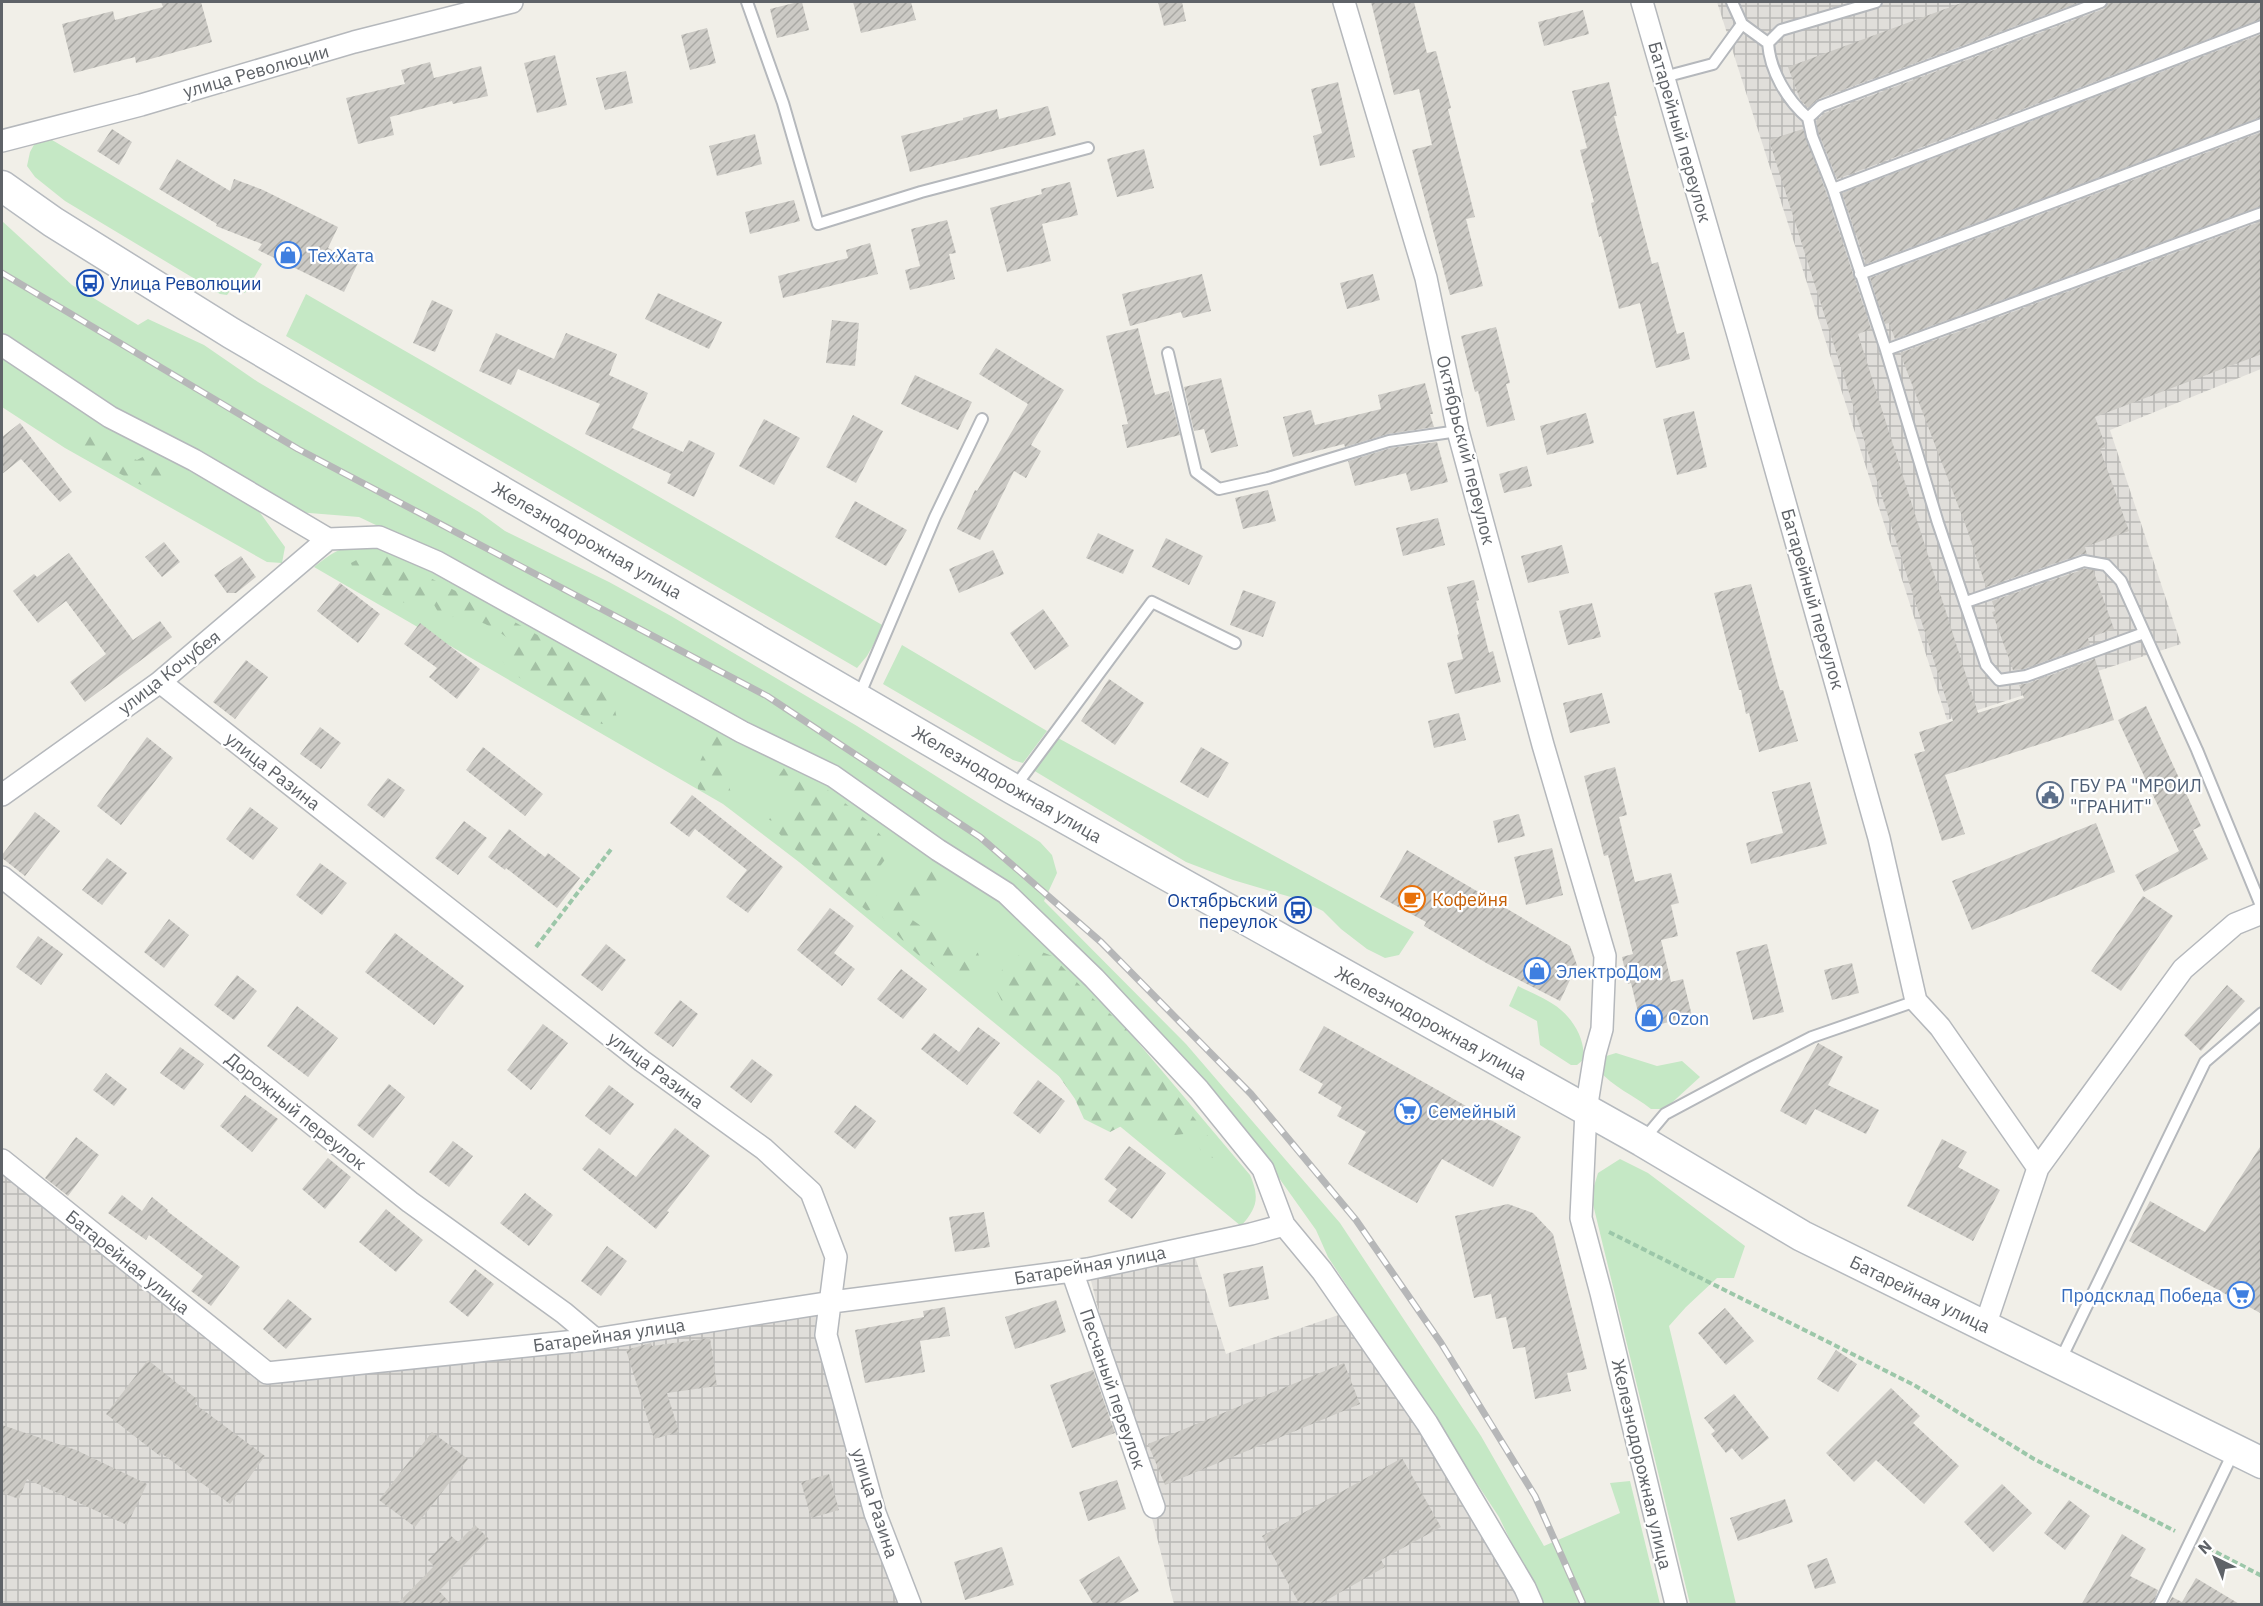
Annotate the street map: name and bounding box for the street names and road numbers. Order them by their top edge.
street label: улица Революции [180,39,332,103]
street label: Батарейный переулок [1643,39,1717,225]
street label: Октябрьский переулок [1431,353,1501,547]
street label: Железнодорожная улица [488,476,686,604]
street label: Батарейный переулок [1776,506,1850,692]
street label: улица Кочубея [113,625,225,719]
street label: Железнодорожная улица [908,720,1106,848]
street label: улица Разина [221,727,325,815]
street label: Железнодорожная улица [1331,961,1531,1086]
street label: улица Разина [603,1026,709,1114]
street label: Дорожный переулок [221,1047,371,1175]
street label: Батарейная улица [61,1205,195,1319]
street label: Батарейная улица [1012,1240,1168,1290]
street label: Батарейная улица [1846,1250,1994,1338]
street label: Песчаный переулок [1075,1306,1151,1472]
street label: Батарейная улица [531,1313,687,1357]
street label: Железнодорожная улица [1607,1356,1678,1572]
street label: улица Разина [846,1445,904,1561]

